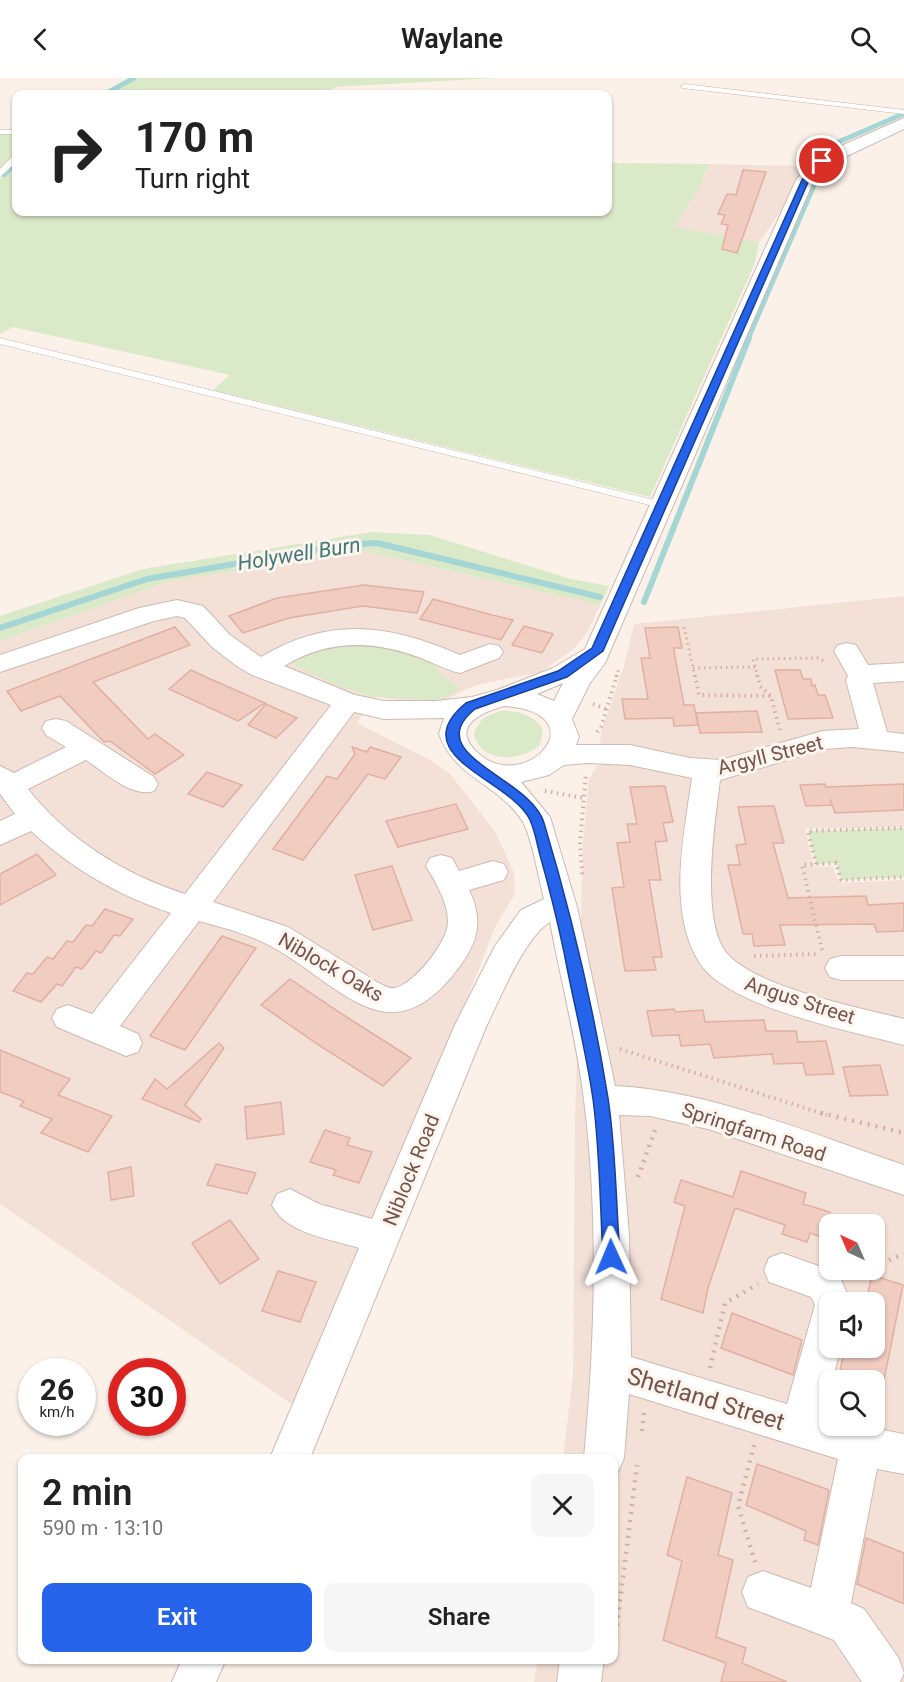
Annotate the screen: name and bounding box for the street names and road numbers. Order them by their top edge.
street label: Argyll Street [715,730,825,780]
street label: Niblock Oaks [274,927,388,1007]
street label: Angus Street [742,971,858,1029]
street label: Springfarm Road [679,1097,829,1167]
street label: Niblock Road [378,1111,444,1229]
street label: Shetland Street [624,1362,788,1436]

